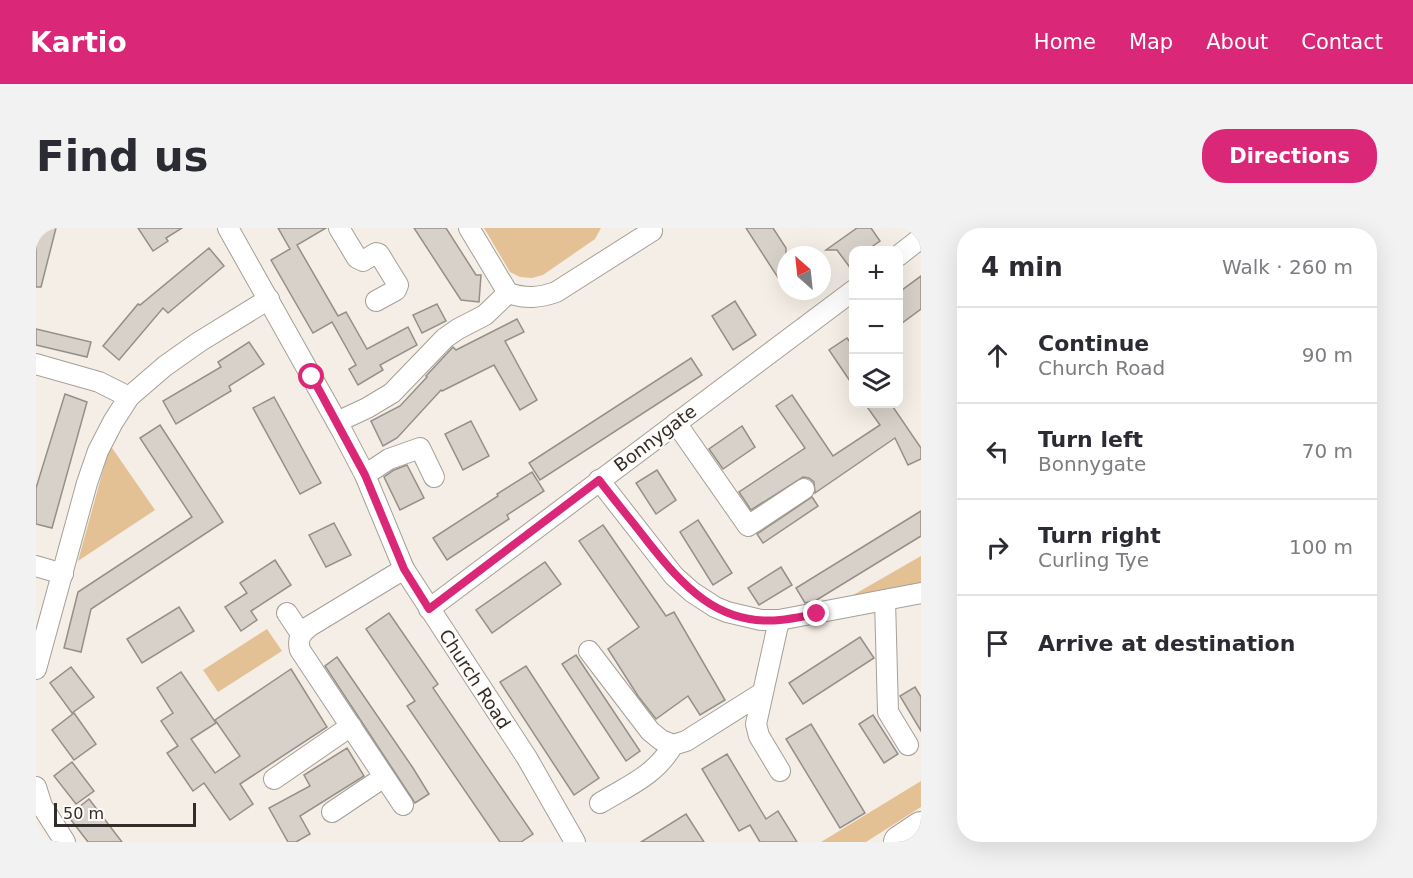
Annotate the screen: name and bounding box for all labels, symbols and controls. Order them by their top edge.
text: Kartio [30,26,127,59]
text: Home [1034,30,1096,54]
text: Map [1129,30,1173,54]
text: About [1206,30,1268,54]
text: Contact [1301,30,1383,54]
button: Directions [1202,129,1377,183]
text: Find us [36,132,209,181]
north arrow [777,246,831,300]
map controls [849,246,903,408]
button: + [849,246,903,300]
text: 4 min [981,252,1063,282]
text: Walk · 260 m [1222,255,1353,279]
button: − [849,300,903,354]
text: Continue [1038,331,1149,356]
icon: ahead [981,339,1014,372]
text: 90 m [1302,343,1353,367]
button: layers [849,354,903,408]
text: Church Road [1038,356,1165,380]
route start [298,363,324,389]
street label: Bonnygate [610,400,700,476]
text: Turn left [1038,427,1143,452]
icon: left [981,435,1014,468]
text: 70 m [1302,439,1353,463]
text: Bonnygate [1038,452,1146,476]
text: Turn right [1038,523,1161,548]
icon: right [981,531,1014,564]
text: 100 m [1289,535,1353,559]
text: Curling Tye [1038,548,1149,572]
route end [803,600,829,626]
street label: Church Road [435,625,515,733]
icon: arrive [981,627,1014,660]
text: Arrive at destination [1038,631,1295,656]
scale bar [54,800,196,828]
text: 50 m [63,804,104,823]

